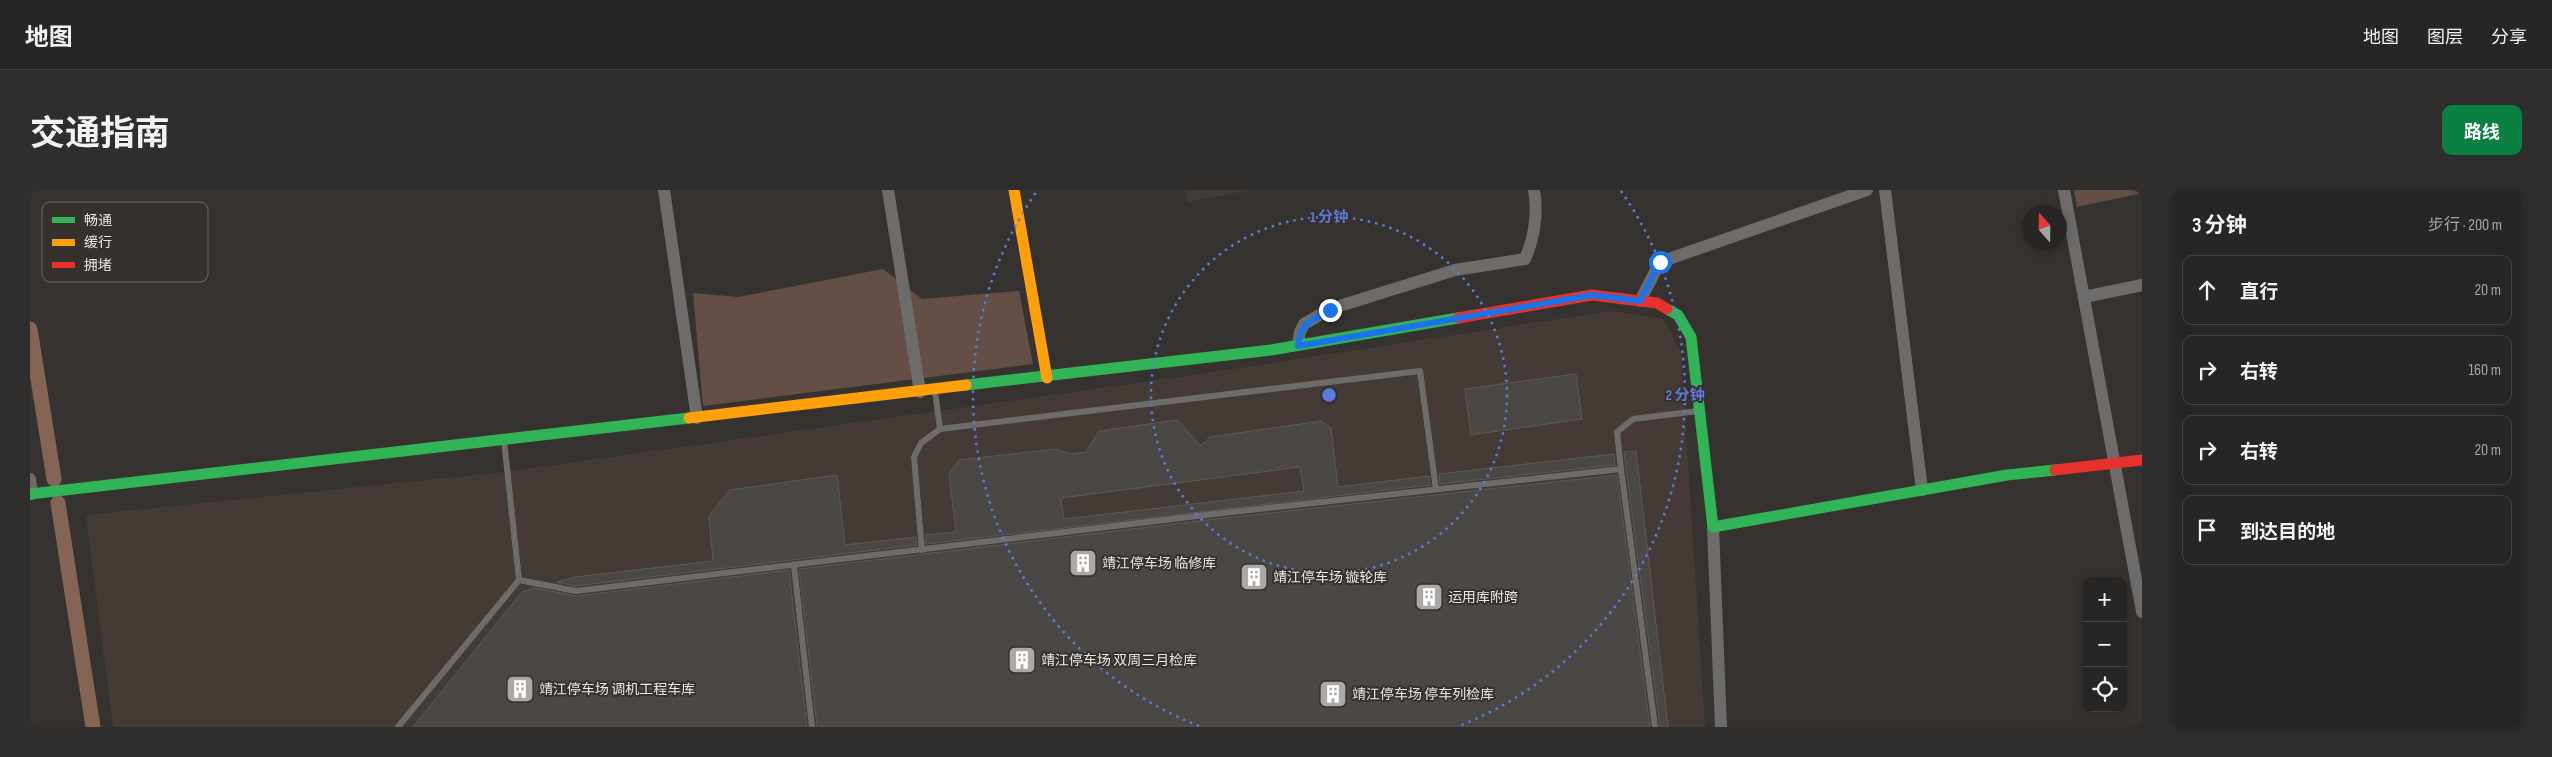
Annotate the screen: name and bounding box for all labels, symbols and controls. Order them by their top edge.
text: 地图 [25,23,73,52]
text: 地图 [2363,27,2399,48]
text: 图层 [2427,27,2463,48]
text: 分享 [2491,27,2527,48]
button: 路线 [2442,105,2522,155]
text: 交通指南 [30,113,170,156]
legend [42,202,208,282]
north arrow [2022,205,2067,250]
text: 1 分钟 [1310,208,1348,227]
text: 畅通 [84,212,112,229]
text: 3 分钟 [2192,213,2247,238]
text: 步行 · 200 m [2428,216,2502,235]
text: 缓行 [84,234,112,251]
route start [1649,251,1672,274]
text: 拥堵 [84,257,112,274]
icon: ahead [2193,276,2221,304]
text: 直行 [2240,281,2278,304]
text: 20 m [2474,281,2501,300]
route end [1319,299,1342,322]
icon: right [2193,356,2221,384]
text: 右转 [2240,361,2278,384]
text: 160 m [2468,361,2501,380]
centre of rings [1320,386,1338,404]
text: 2 分钟 [1666,386,1704,405]
icon: right [2193,436,2221,464]
text: 右转 [2240,441,2278,464]
text: 20 m [2474,441,2501,460]
icon: arrive [2193,516,2221,544]
text: 到达目的地 [2240,521,2335,544]
building icon: 靖江停车场 临修库 [1068,548,1098,578]
place label: 靖江停车场 临修库 [1102,555,1216,572]
building icon: 靖江停车场 镟轮库 [1239,562,1269,592]
place label: 靖江停车场 镟轮库 [1273,569,1387,586]
map controls [2082,577,2127,712]
button: + [2082,577,2127,622]
building icon: 运用库附跨 [1414,582,1444,612]
place label: 运用库附跨 [1448,589,1518,606]
button: − [2082,622,2127,667]
building icon: 靖江停车场 双周三月检库 [1007,645,1037,675]
place label: 靖江停车场 双周三月检库 [1041,652,1197,669]
button: locate [2082,667,2127,712]
building icon: 靖江停车场 调机工程车库 [505,674,535,704]
building icon: 靖江停车场 停车列检库 [1318,679,1348,709]
place label: 靖江停车场 调机工程车库 [539,681,695,698]
place label: 靖江停车场 停车列检库 [1352,686,1494,703]

